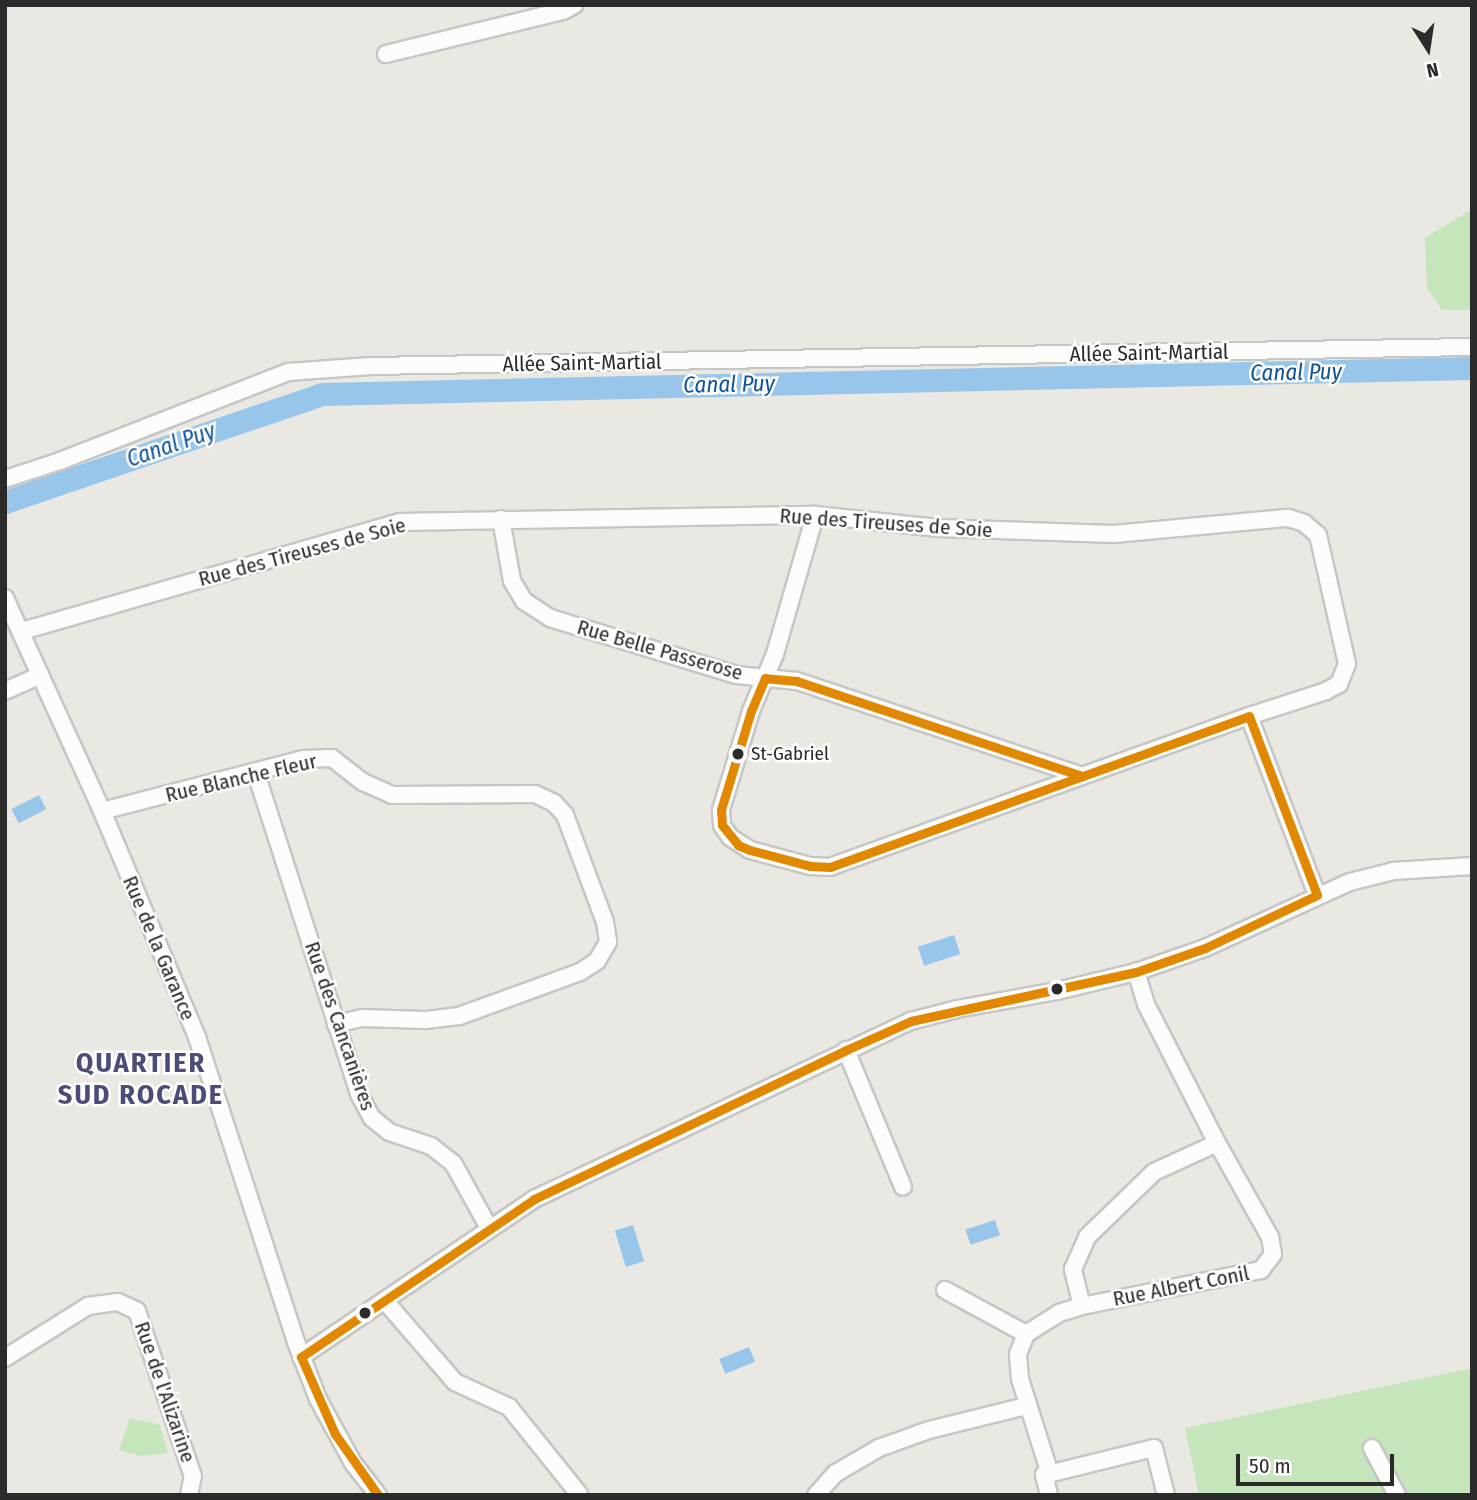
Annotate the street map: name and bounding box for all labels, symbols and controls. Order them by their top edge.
north arrow [1393,14,1463,84]
text: N [1425,58,1440,82]
street label: Allée Saint-Martial [1069,339,1229,367]
street label: Allée Saint-Martial [502,349,662,377]
water label: Canal Puy [1250,357,1342,387]
water label: Canal Puy [683,369,775,399]
water label: Canal Puy [123,417,219,473]
street label: Rue des Tireuses de Soie [779,503,993,543]
street label: Rue des Tireuses de Soie [196,512,408,592]
street label: Rue Belle Passerose [574,614,746,686]
place label: St-Gabriel [751,743,829,765]
marker: St-Gabriel [731,747,745,761]
street label: Rue Blanche Fleur [163,748,319,808]
street label: Rue de la Garance [117,872,201,1024]
street label: Rue des Cancanières [299,938,381,1114]
unlabelled marker [1050,982,1064,996]
district label: QUARTIER SUD ROCADE [59,1046,223,1112]
street label: Rue Albert Conil [1111,1260,1251,1312]
unlabelled marker [358,1306,372,1320]
street label: Rue de l'Alizarine [129,1318,201,1466]
scale bar [1239,1440,1396,1484]
text: 50 m [1249,1453,1291,1479]

